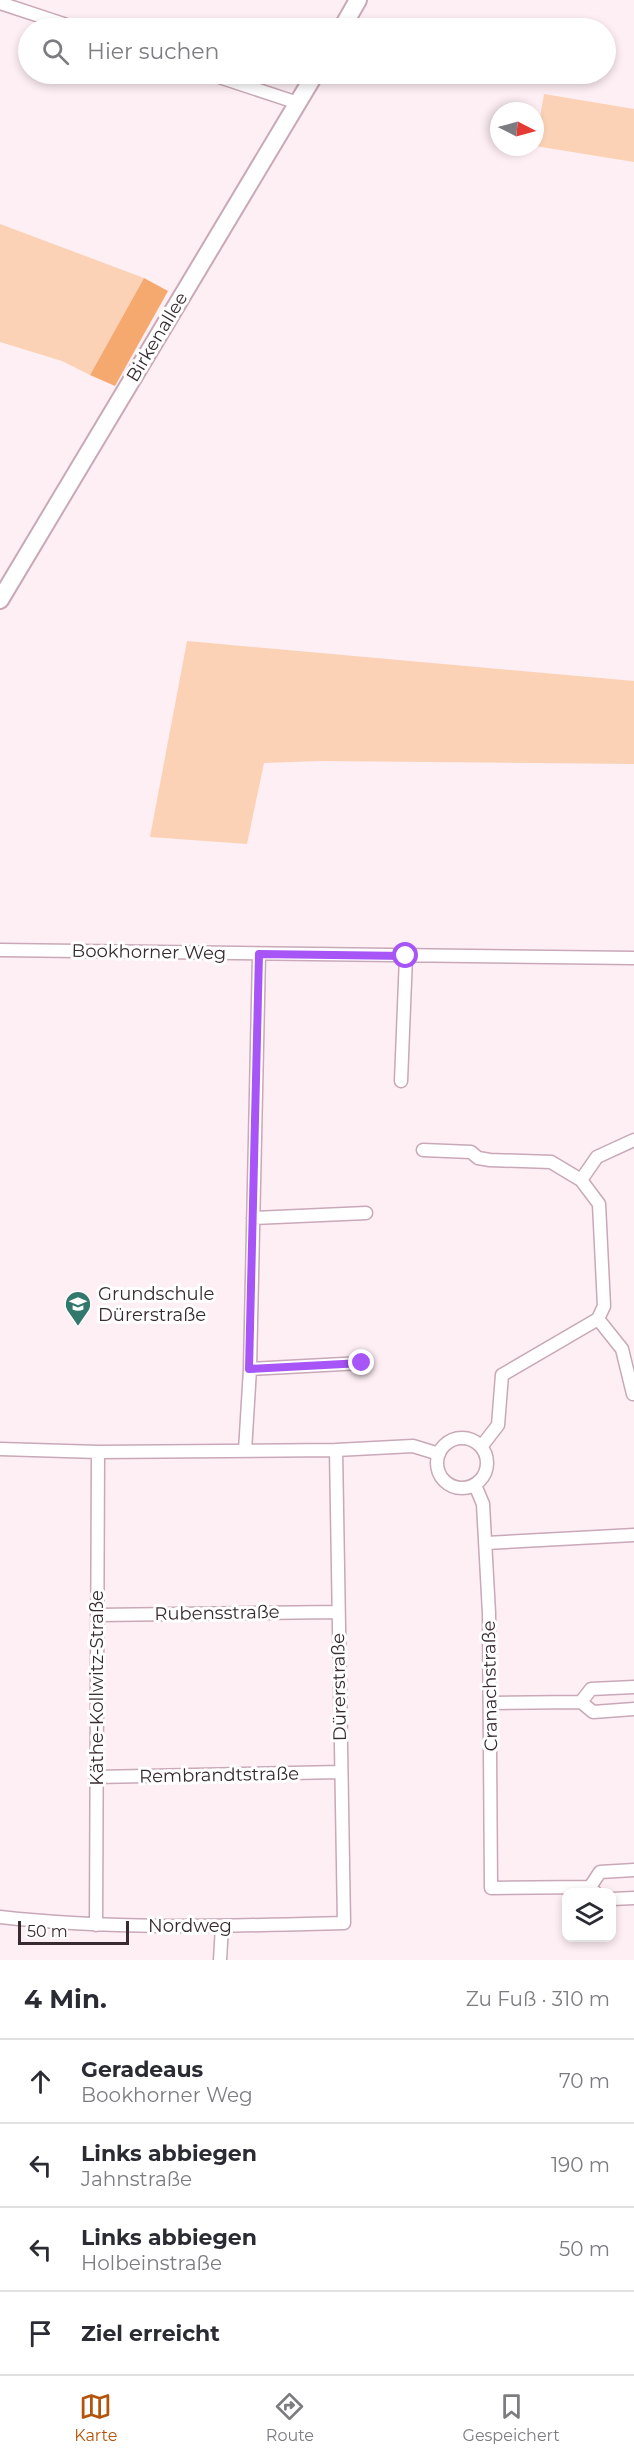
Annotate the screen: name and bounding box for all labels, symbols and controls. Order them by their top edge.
search box [18,18,616,84]
icon: search [39,35,72,68]
text: Hier suchen [87,38,219,65]
north arrow [490,102,544,156]
street label: Birkenallee [122,288,192,386]
street label: Bookhorner Weg [72,940,226,964]
route start [392,942,418,968]
place label: Grundschule Dürerstraße [98,1283,214,1326]
school or university icon: Grundschule Dürerstraße [63,1289,93,1327]
route end [348,1349,374,1375]
street label: Käthe-Kollwitz-Straße [86,1590,108,1786]
street label: Rubensstraße [154,1601,280,1625]
street label: Cranachstraße [478,1620,502,1752]
street label: Dürerstraße [327,1633,351,1741]
street label: Rembrandtstraße [139,1763,299,1787]
map controls [562,1888,616,1942]
button: layers [562,1888,616,1942]
street label: Nordweg [148,1915,232,1937]
scale bar [18,1918,129,1946]
text: 50 m [27,1922,68,1941]
text: 4 Min. [24,1983,107,2015]
text: Zu Fuß · 310 m [466,1987,610,2011]
text: Geradeaus [81,2056,203,2083]
icon: ahead [24,2065,57,2098]
text: 70 m [559,2069,610,2093]
text: Bookhorner Weg [81,2083,253,2107]
text: Links abbiegen [81,2140,257,2167]
icon: left [24,2149,57,2182]
text: 190 m [551,2153,610,2177]
text: Jahnstraße [81,2167,192,2191]
text: Links abbiegen [81,2224,257,2251]
icon: left [24,2233,57,2266]
text: 50 m [559,2237,610,2261]
text: Holbeinstraße [81,2251,222,2275]
icon: arrive [24,2317,57,2350]
text: Ziel erreicht [81,2320,220,2347]
tab: Karte [74,2390,117,2445]
tab: Route [266,2390,314,2445]
tab: Gespeichert [463,2390,560,2445]

